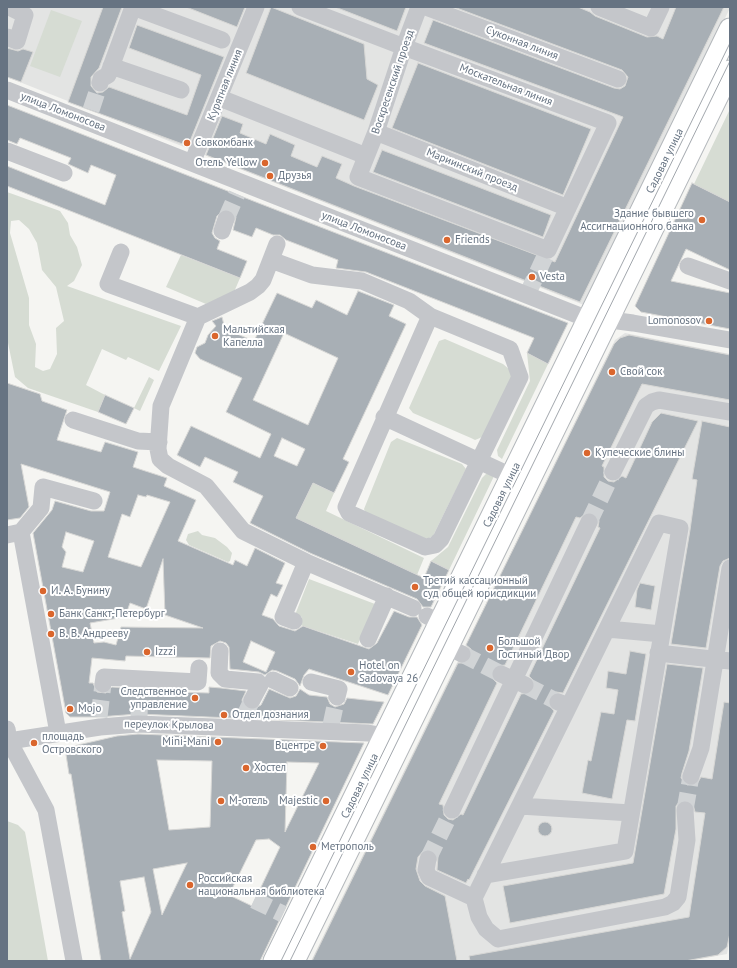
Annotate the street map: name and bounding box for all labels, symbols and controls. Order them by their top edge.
street label: Суконная линия [484,23,560,63]
street label: Воскресенский проезд [369,28,417,136]
street label: Курятная линия [205,47,245,123]
street label: Москательная линия [458,61,554,109]
street label: улица Ломоносова [19,90,107,134]
street label: Садовая улица [644,126,686,196]
place label: Совкомбанк [195,136,253,150]
marker: Совкомбанк [182,138,192,148]
street label: Мариинский проезд [424,146,520,194]
place label: Отель Yellow [195,156,257,170]
marker: Отель Yellow [260,158,270,168]
place label: Друзья [278,169,311,183]
marker: Друзья [265,171,275,181]
place label: Здание бывшего Ассигнационного банка [580,207,694,233]
street label: улица Ломоносова [320,209,408,253]
marker: Здание бывшего Ассигнационного банка [697,215,707,225]
place label: Friends [455,233,490,247]
marker: Friends [442,235,452,245]
place label: Vesta [540,270,565,284]
marker: Vesta [527,272,537,282]
place label: Lomonosov [648,314,701,328]
marker: Lomonosov [704,316,714,326]
place label: Мальтийская Капелла [223,323,285,349]
marker: Мальтийская Капелла [210,331,220,341]
place label: Свой сок [620,365,662,379]
marker: Свой сок [607,367,617,377]
place label: Купеческие блины [595,446,684,460]
marker: Купеческие блины [582,448,592,458]
street label: Садовая улица [481,460,523,530]
place label: Третий кассационный суд общей юрисдикции [423,574,536,600]
marker: Третий кассационный суд общей юрисдикции [410,582,420,592]
place label: И. А. Бунину [51,584,110,598]
marker: И. А. Бунину [38,586,48,596]
place label: Банк Санкт-Петербург [59,607,165,621]
marker: Банк Санкт-Петербург [46,609,56,619]
place label: В. В. Андрееву [59,627,128,641]
marker: В. В. Андрееву [46,629,56,639]
place label: Большой Гостиный Двор [498,635,570,661]
marker: Большой Гостиный Двор [485,643,495,653]
place label: Izzzi [155,645,176,659]
marker: Izzzi [142,647,152,657]
place label: Hotel on Sadovaya 26 [359,659,418,685]
marker: Hotel on Sadovaya 26 [346,667,356,677]
place label: Следственное управление [121,685,187,711]
marker: Следственное управление [190,693,200,703]
place label: Mojo [78,702,101,716]
marker: Mojo [65,704,75,714]
place label: Отдел дознания [232,708,309,722]
marker: Отдел дознания [219,710,229,720]
street label: переулок Крылова [124,718,214,732]
place label: площадь Островского [42,730,102,756]
place label: Mini-Mani [162,735,210,749]
marker: Mini-Mani [213,737,223,747]
marker: площадь Островского [29,738,39,748]
place label: Вцентре [275,739,315,753]
marker: Вцентре [318,741,328,751]
street label: Садовая улица [339,751,381,821]
place label: Хостел [254,761,286,775]
marker: Хостел [241,763,251,773]
place label: М-отель [229,794,268,808]
place label: Majestic [279,794,318,808]
marker: М-отель [216,796,226,806]
marker: Majestic [321,796,331,806]
place label: Метрополь [321,840,374,854]
marker: Метрополь [308,842,318,852]
place label: Российская национальная библиотека [198,872,324,898]
marker: Российская национальная библиотека [185,880,195,890]

